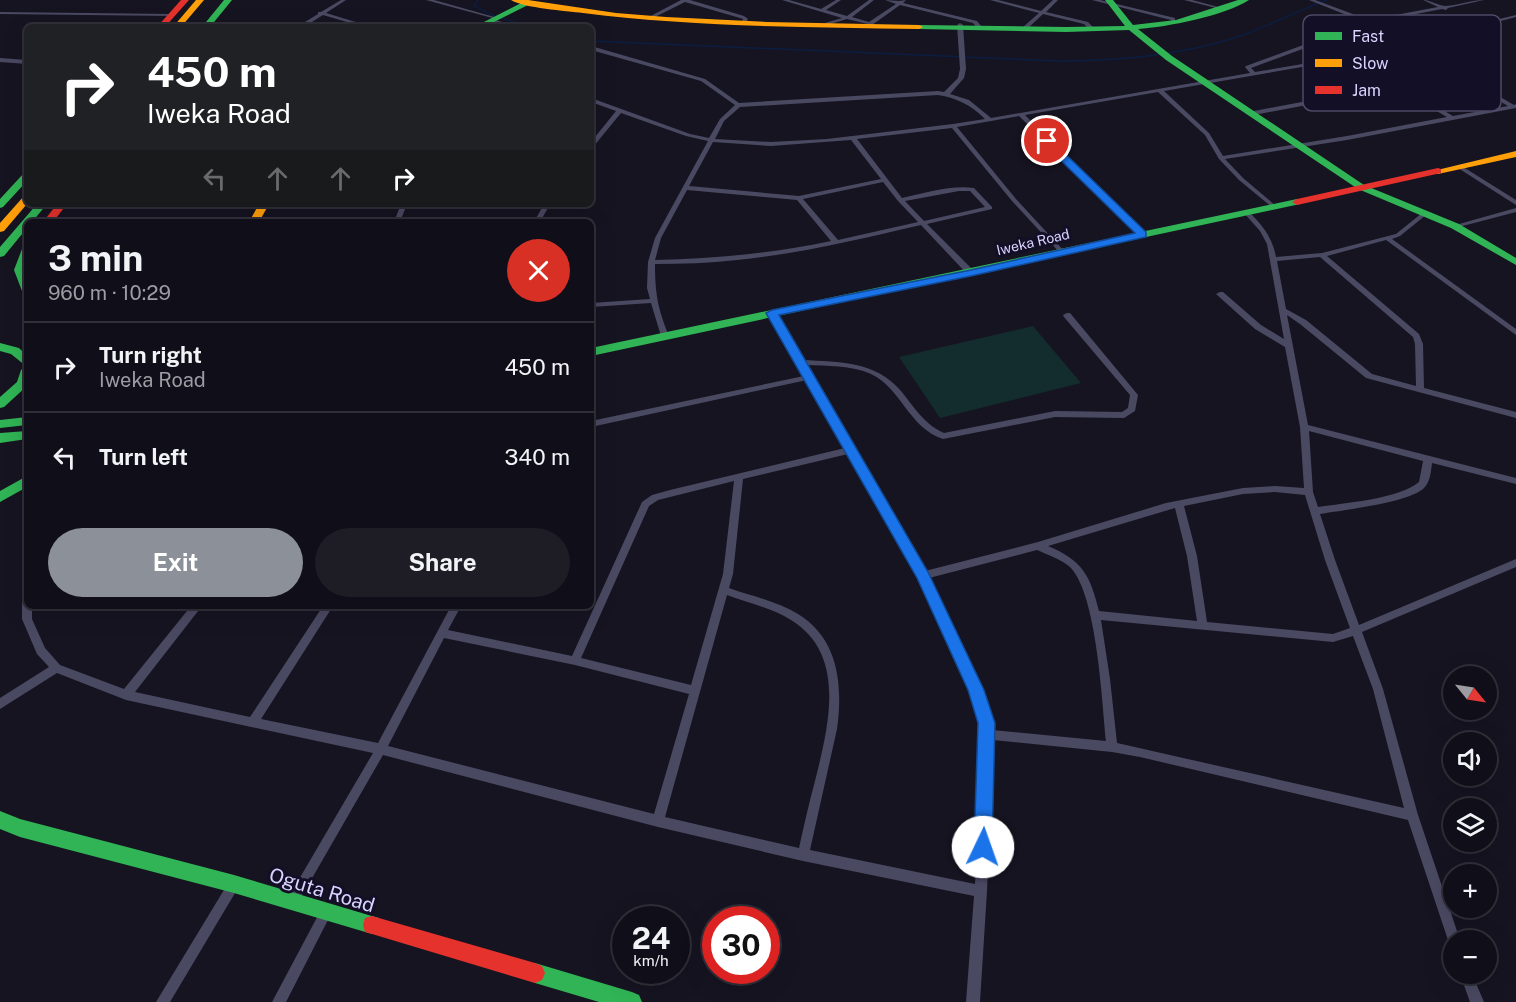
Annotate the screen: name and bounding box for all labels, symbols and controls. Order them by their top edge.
legend [1303,15,1501,111]
text: Fast [1352,27,1384,46]
text: 450 m [147,47,277,96]
icon: right [48,48,126,126]
text: Slow [1352,54,1389,73]
text: Jam [1352,81,1381,100]
text: Iweka Road [147,97,291,129]
pin [1021,115,1072,166]
icon: arrive [1030,124,1063,157]
icon: left [198,162,231,195]
icon: ahead [261,162,294,195]
icon: ahead [324,162,357,195]
icon: right [387,162,420,195]
street label: Iweka Road [995,226,1071,258]
text: 3 min [48,237,143,279]
button: close [507,239,570,302]
text: 960 m · 10:29 [48,281,171,305]
text: Turn right [99,342,202,368]
icon: right [48,351,81,384]
text: 450 m [504,354,570,380]
text: Iweka Road [99,368,206,392]
icon: left [48,441,81,474]
text: Turn left [99,444,188,470]
text: 340 m [505,444,570,470]
button: Exit [48,528,303,597]
button: Share [315,528,570,597]
north arrow [1443,666,1497,720]
map controls [1443,666,1497,984]
button: sound [1443,732,1497,786]
button: layers [1443,798,1497,852]
position arrow [951,815,1015,879]
street label: Oguta Road [266,863,378,917]
button: + [1443,864,1497,918]
speed limit sign: 30 [702,906,780,984]
text: 24 [632,920,670,956]
button: − [1443,930,1497,984]
text: km/h [633,952,669,969]

